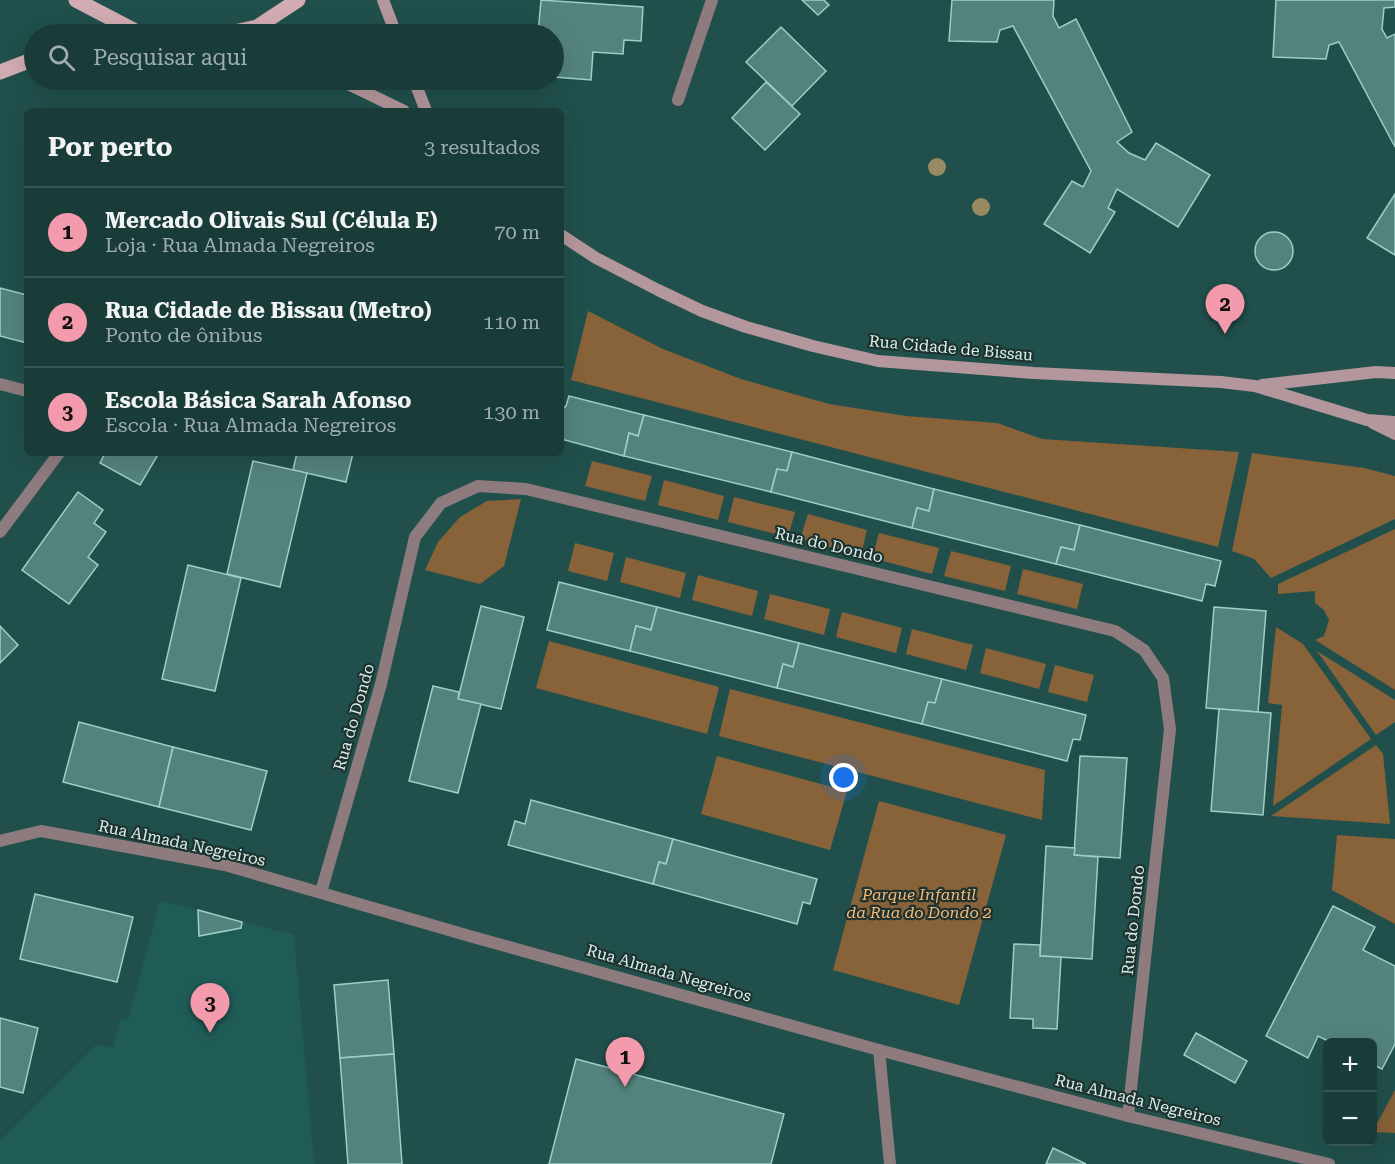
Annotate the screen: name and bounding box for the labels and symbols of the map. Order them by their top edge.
pin: 2 [1206,284,1244,334]
street label: Rua Cidade de Bissau [868,331,1034,365]
street label: Rua do Dondo [773,523,885,567]
street label: Rua do Dondo [330,661,378,773]
your location [829,763,858,792]
street label: Rua Almada Negreiros [97,816,268,870]
street label: Rua do Dondo [1118,864,1148,976]
park label: Parque Infantil da Rua do Dondo 2 [846,885,992,922]
street label: Rua Almada Negreiros [584,940,754,1006]
pin: 3 [190,984,230,1033]
pin: 1 [606,1038,644,1087]
street label: Rua Almada Negreiros [1053,1070,1223,1130]

